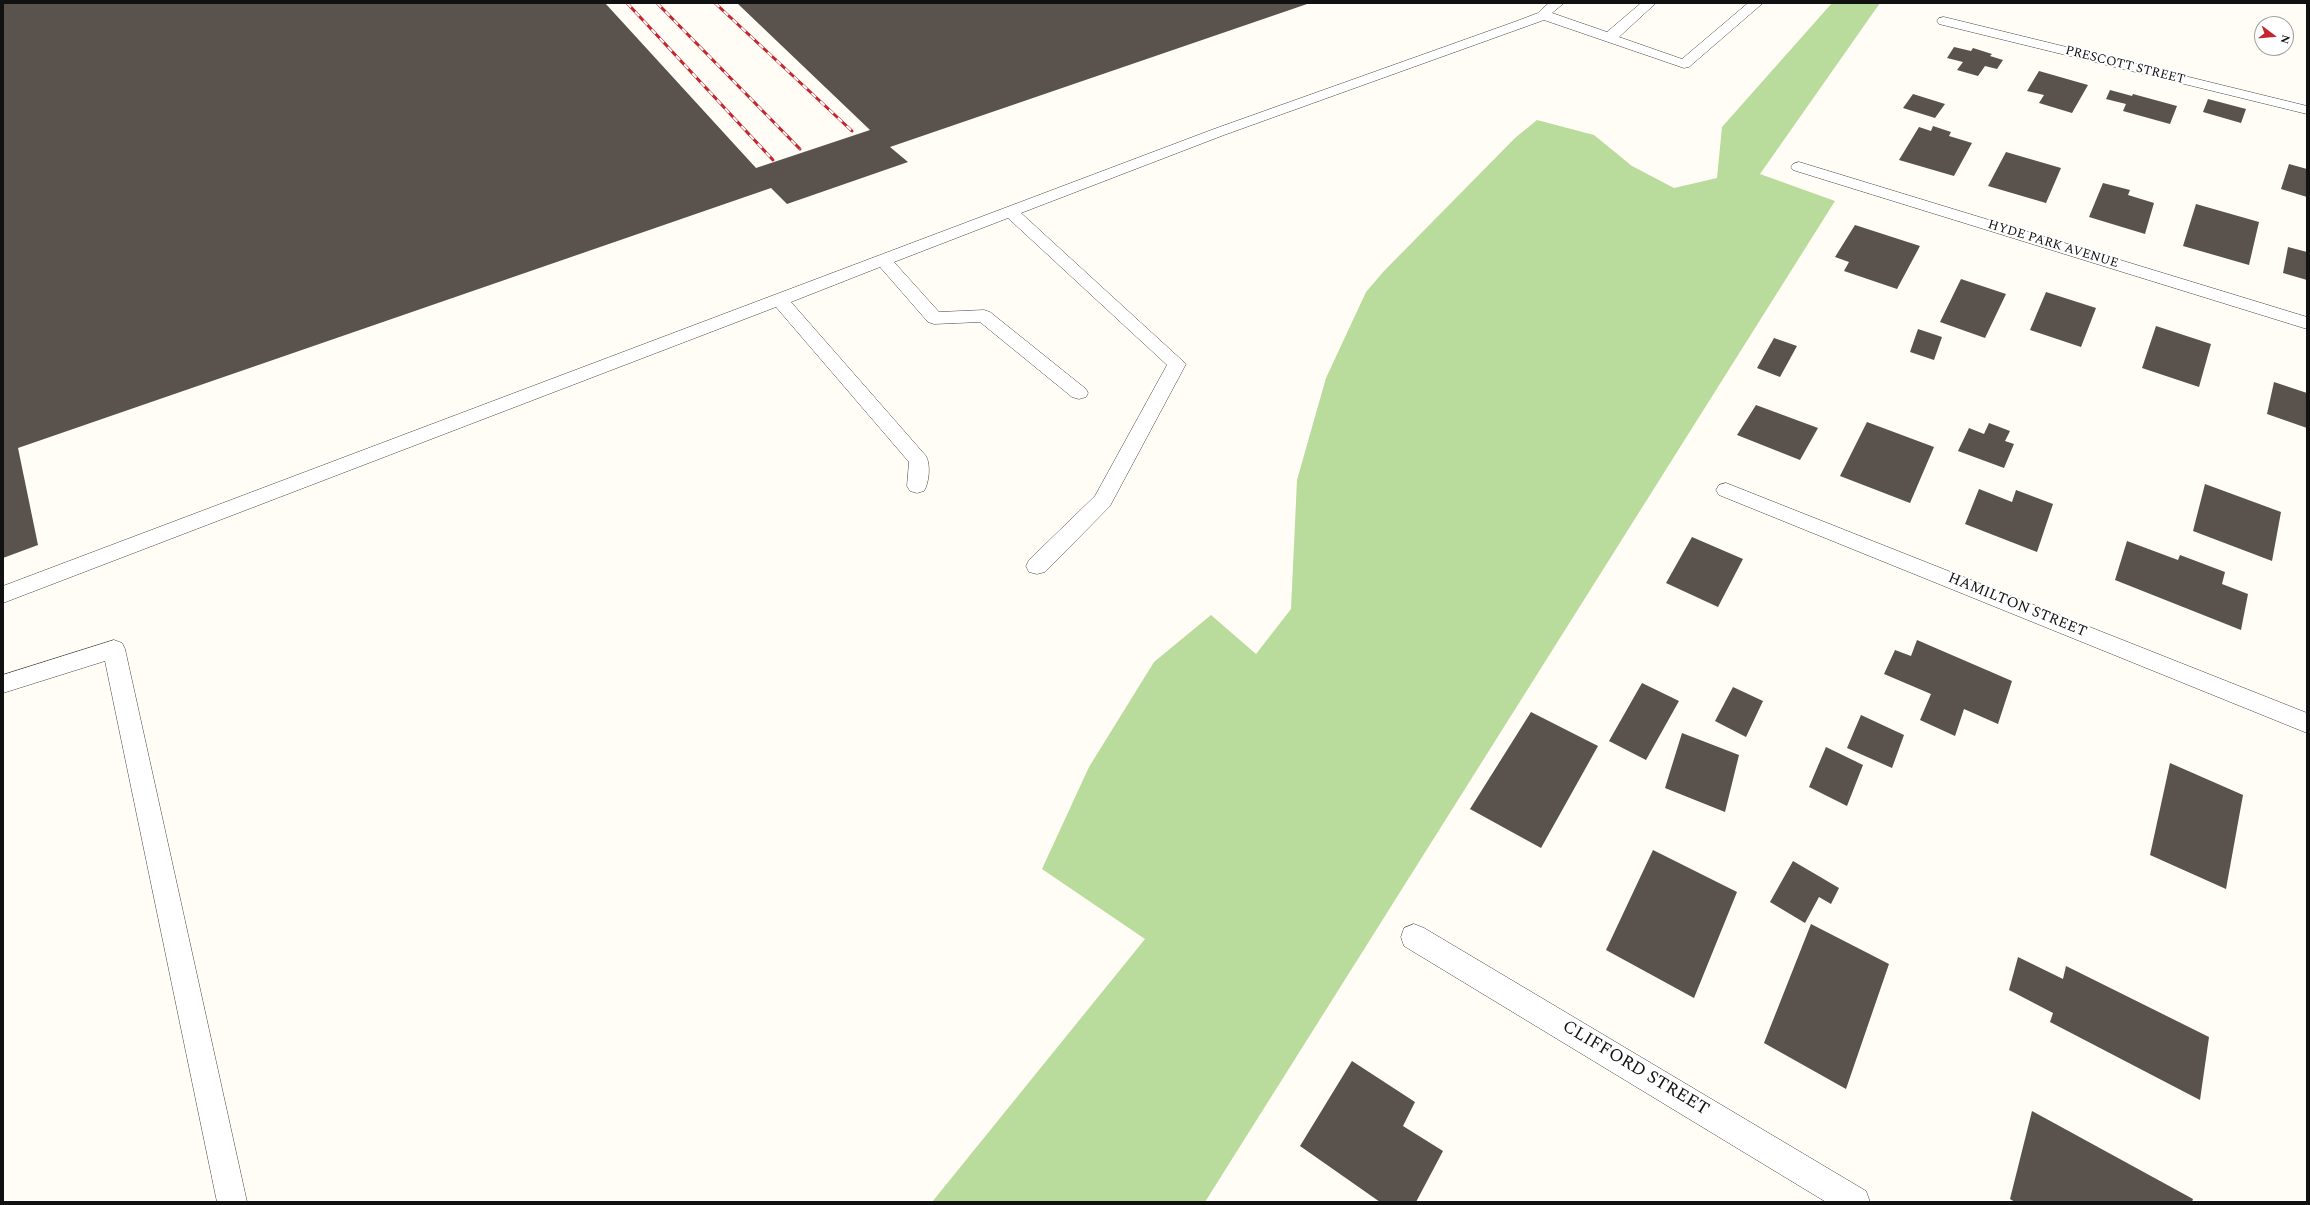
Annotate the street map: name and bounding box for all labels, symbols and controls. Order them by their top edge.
north arrow [2254,16,2294,56]
text: N [2276,33,2294,46]
street label: PRESCOTT STREET [2063,44,2187,88]
street label: HYDE PARK AVENUE [1986,218,2120,272]
street label: HAMILTON STREET [1945,570,2089,642]
street label: CLIFFORD STREET [1558,1017,1712,1121]

